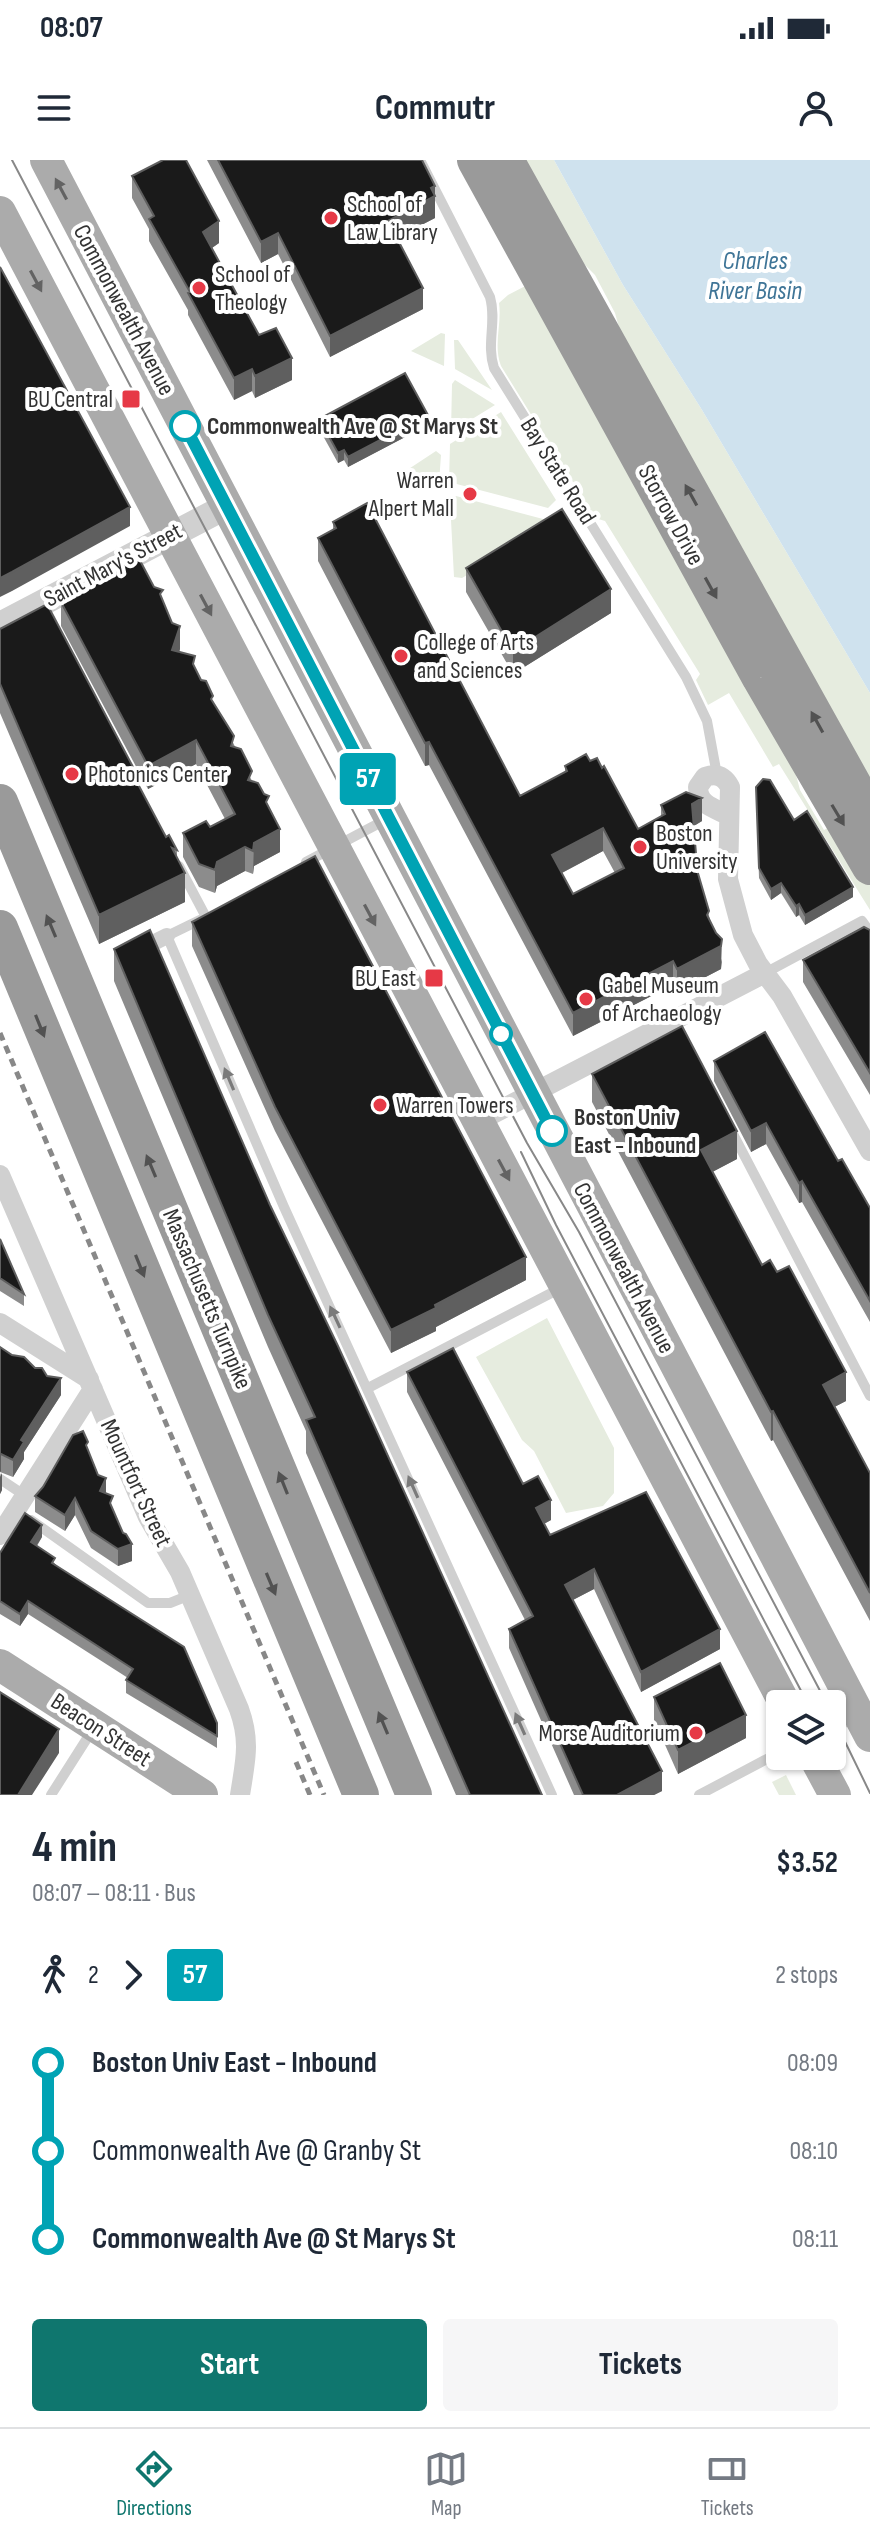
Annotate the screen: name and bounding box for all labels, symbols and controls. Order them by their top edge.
text: 08:07 [40,10,102,46]
icon: menu [32,86,76,130]
icon: person [794,86,838,130]
text: Commutr [375,87,495,130]
one-way arrow [54,177,68,200]
place label: School of Law Library [347,190,438,247]
marker: School of Law Library [322,209,340,227]
street label: Commonwealth Avenue [67,220,181,400]
water label: Charles River Basin [708,246,802,307]
place label: School of Theology [215,260,291,317]
one-way arrow [30,269,43,292]
marker: School of Theology [190,279,208,297]
place label: BU Central [28,385,113,414]
marker: BU Central [120,388,142,410]
marker: Commonwealth Ave @ St Marys St [170,411,200,441]
place label: Commonwealth Ave @ St Marys St [207,412,498,441]
street label: Bay State Road [514,412,602,530]
street label: Storrow Drive [632,460,710,570]
place label: Warren Alpert Mall [368,466,454,523]
one-way arrow [684,484,698,506]
marker: Warren Alpert Mall [461,485,479,503]
street label: Saint Mary's Street [39,516,187,614]
one-way arrow [705,577,718,600]
one-way arrow [199,594,213,616]
place label: College of Arts and Sciences [417,628,534,685]
marker: College of Arts and Sciences [392,647,410,665]
one-way arrow [810,711,824,734]
line badge: 57 [332,753,404,805]
place label: Photonics Center [88,760,228,789]
text: 57 [356,762,380,795]
marker: Photonics Center [63,765,81,783]
one-way arrow [831,804,845,826]
place label: Boston University [656,819,738,876]
marker: Boston University [631,838,649,856]
one-way arrow [364,904,377,927]
one-way arrow [45,914,58,938]
place label: BU East [355,964,416,993]
marker: BU East [423,967,445,989]
place label: Gabel Museum of Archaeology [602,971,721,1028]
marker: Gabel Museum of Archaeology [577,990,595,1008]
one-way arrow [34,1014,47,1038]
unlabelled marker [490,1023,512,1045]
one-way arrow [223,1068,236,1091]
place label: Warren Towers [396,1091,514,1120]
marker: Warren Towers [371,1096,389,1114]
place label: Boston Univ East - Inbound [574,1103,696,1160]
marker: Boston Univ East - Inbound [537,1116,567,1146]
one-way arrow [145,1154,158,1178]
one-way arrow [498,1159,511,1182]
street label: Commonwealth Avenue [567,1178,681,1358]
street label: Massachusetts Turnpike [156,1205,258,1393]
one-way arrow [133,1254,146,1278]
one-way arrow [328,1305,342,1329]
street label: Mountfort Street [94,1415,178,1551]
one-way arrow [277,1471,290,1495]
one-way arrow [406,1475,419,1499]
one-way arrow [265,1572,278,1596]
street label: Beacon Street [45,1687,157,1773]
map controls [766,1690,846,1770]
button: layers [766,1690,846,1770]
one-way arrow [377,1711,390,1735]
one-way arrow [513,1712,526,1736]
place label: Morse Auditorium [539,1719,680,1748]
marker: Morse Auditorium [687,1724,705,1742]
text: 4 min [32,1821,117,1874]
text: $3.52 [776,1845,838,1881]
text: 08:07 – 08:11 · Bus [32,1878,196,1909]
icon: walk [32,1953,76,1997]
icon: forward [111,1953,155,1997]
text: 57 [183,1958,207,1991]
text: 2 [88,1960,99,1991]
text: 2 stops [775,1960,838,1991]
text: Boston Univ East - Inbound [92,2045,377,2081]
text: 08:09 [787,2048,838,2079]
text: Commonwealth Ave @ Granby St [92,2133,421,2169]
text: 08:10 [789,2136,838,2167]
text: Commonwealth Ave @ St Marys St [92,2221,456,2257]
text: 08:11 [792,2224,838,2255]
button: Start [32,2319,427,2411]
button: Tickets [443,2319,838,2411]
tab: Directions [116,2447,192,2522]
tab: Map [424,2447,468,2522]
tab: Tickets [701,2447,754,2522]

